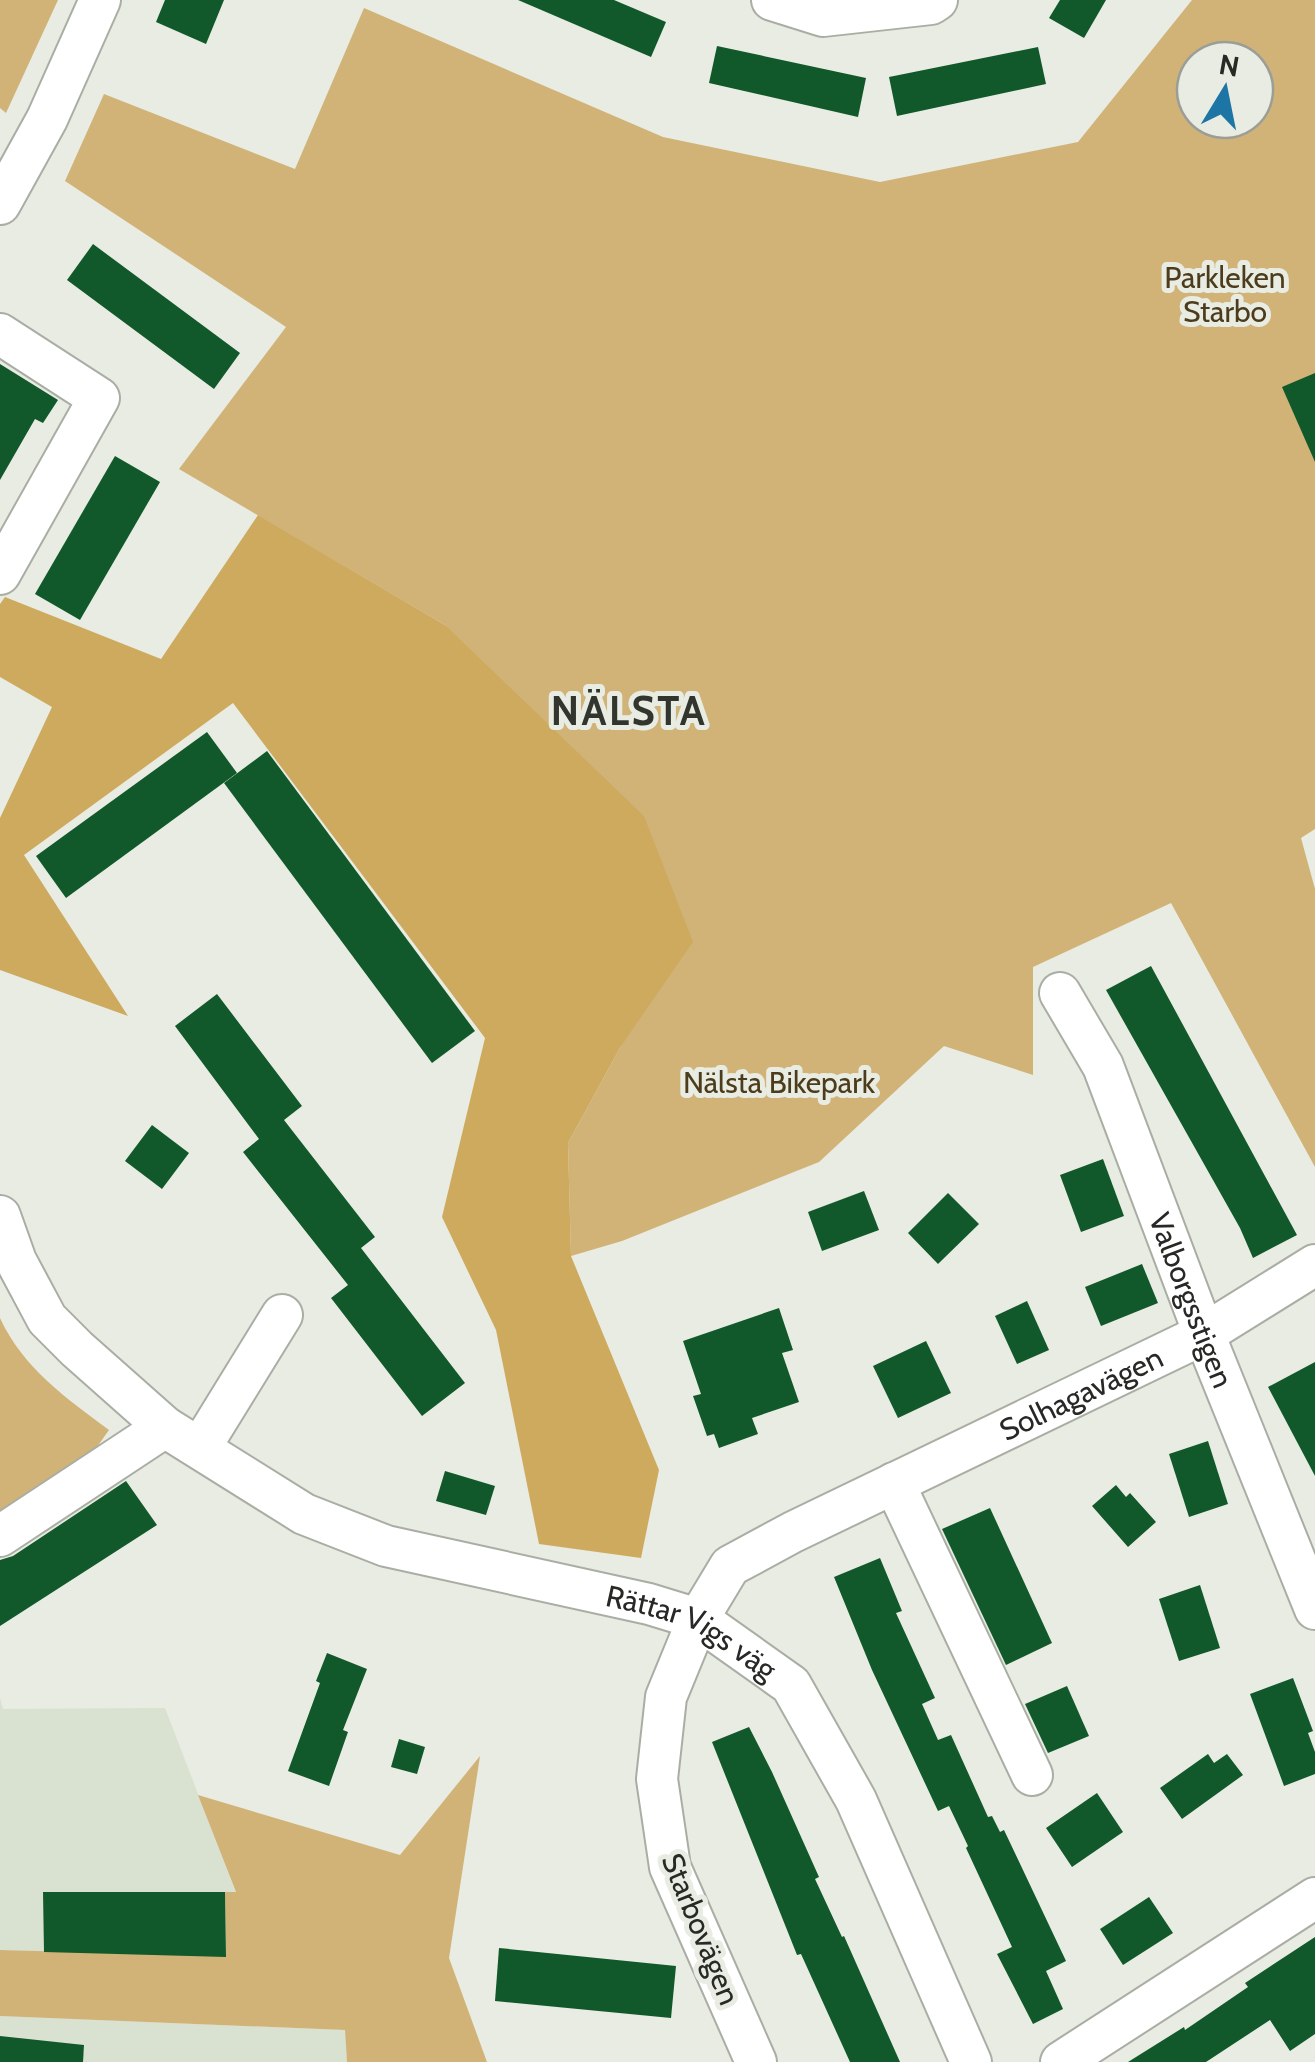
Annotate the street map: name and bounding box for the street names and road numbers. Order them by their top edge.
street label: Valborgsstigen [1141,1207,1242,1393]
street label: Solhagavägen [993,1338,1169,1448]
street label: Rättar Vigs väg [603,1577,785,1688]
street label: Starbovägen [654,1848,748,2010]

